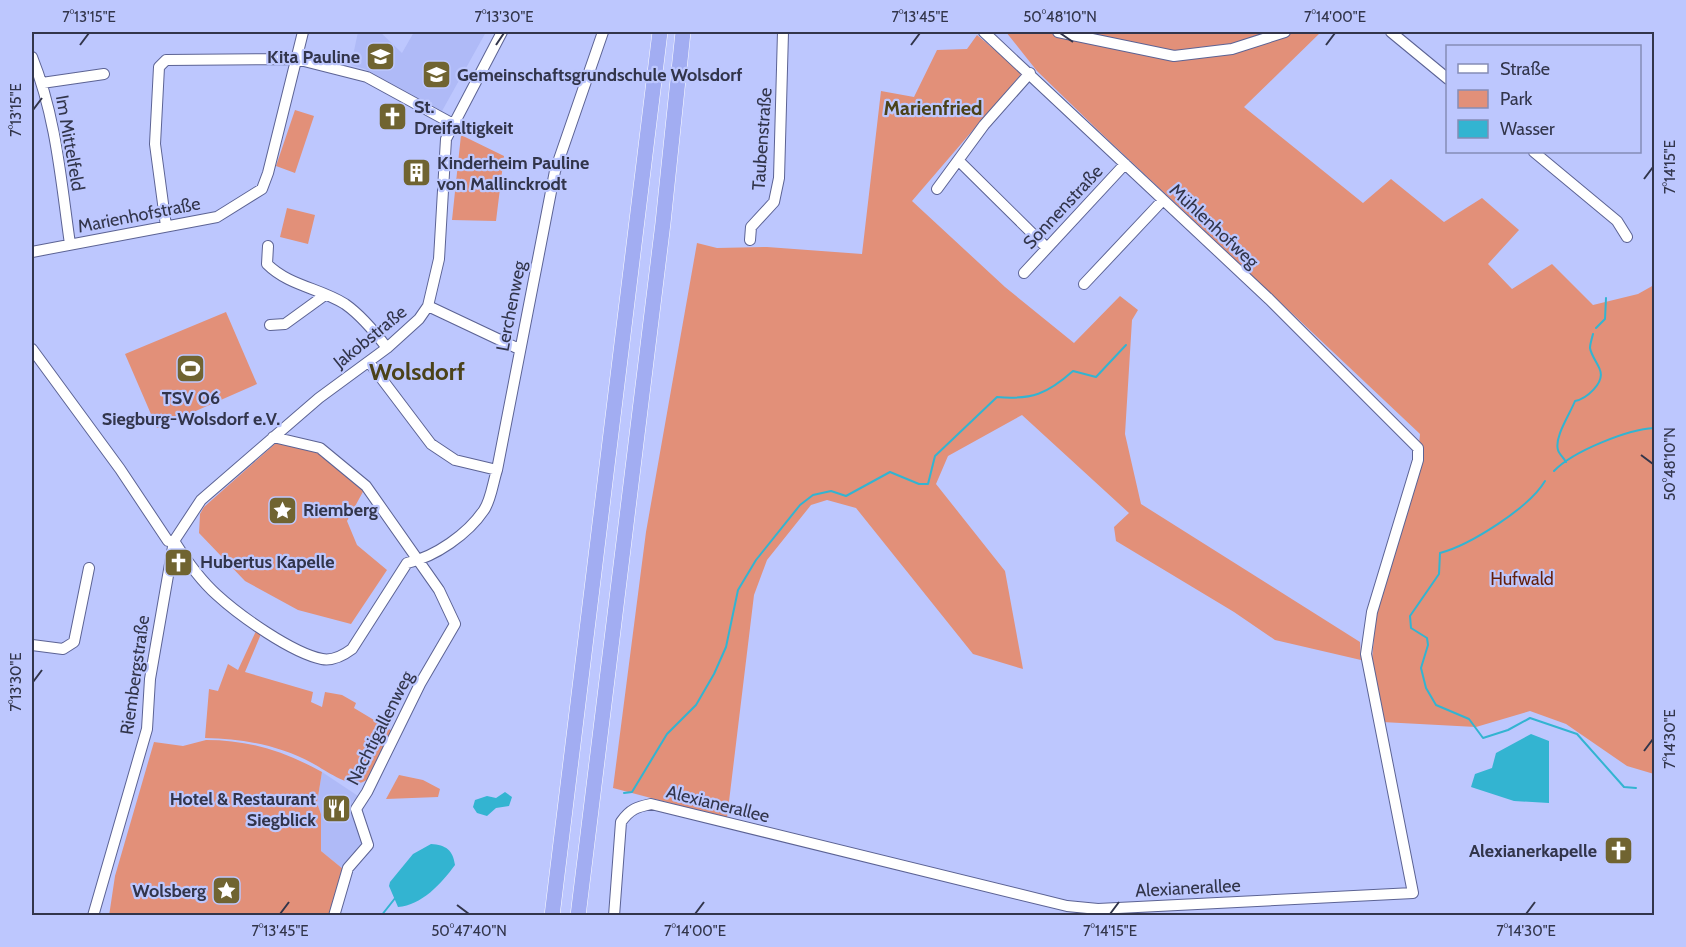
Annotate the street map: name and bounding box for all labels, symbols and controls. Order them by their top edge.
text: 7°13'15"E [62,8,116,26]
text: 7°13'30"E [474,8,534,26]
text: 7°13'45"E [891,8,949,26]
text: 50°48'10"N [1023,8,1097,26]
text: 7°14'00"E [1304,8,1366,26]
school or university icon: Kita Pauline [365,41,397,73]
legend [1446,45,1641,153]
place label: Kita Pauline [267,46,360,68]
text: Straße [1500,58,1550,80]
school or university icon: Gemeinschaftsgrundschule Wolsdorf [420,59,452,91]
place label: Gemeinschaftsgrundschule Wolsdorf [457,64,742,86]
text: 7°13'15"E [7,83,25,137]
street label: Taubenstraße [747,87,777,191]
text: Park [1500,88,1533,110]
street label: Im Mittelfeld [51,93,89,193]
place label: St. Dreifaltigkeit [414,96,514,139]
district label: Marienfried [883,96,983,120]
church icon: St. Dreifaltigkeit [377,101,409,133]
text: Wasser [1500,118,1555,140]
text: 7°14'15"E [1661,140,1679,194]
place label: Kinderheim Pauline von Mallinckrodt [437,152,589,195]
building icon: Kinderheim Pauline von Mallinckrodt [400,157,432,189]
street label: Sonnenstraße [1018,160,1108,254]
street label: Mühlenhofweg [1165,179,1264,274]
street label: Marienhofstraße [76,192,202,238]
street label: Lerchenweg [491,258,531,353]
street label: Jakobstraße [328,301,411,374]
sports icon: TSV 06 Siegburg-Wolsdorf e.V. [175,353,207,385]
district label: Wolsdorf [369,357,465,386]
place label: TSV 06 Siegburg-Wolsdorf e.V. [102,387,280,430]
text: 50°48'10"N [1661,427,1679,501]
place icon: Riemberg [266,494,298,526]
place label: Riemberg [303,499,378,521]
church icon: Hubertus Kapelle [163,546,195,578]
place label: Hubertus Kapelle [200,551,335,573]
park label: Hufwald [1490,568,1554,590]
street label: Riembergstraße [116,614,154,736]
text: 7°13'30"E [7,652,25,712]
street label: Nachtigallenweg [342,666,419,789]
text: 7°14'30"E [1661,709,1679,769]
street label: Alexianerallee [664,781,772,827]
place label: Hotel & Restaurant Siegblick [170,788,316,831]
restaurant icon: Hotel & Restaurant Siegblick [321,793,353,825]
church icon: Alexianerkapelle [1602,835,1634,867]
place label: Alexianerkapelle [1469,840,1597,862]
street label: Alexianerallee [1135,874,1241,902]
place icon: Wolsberg [211,875,243,907]
place label: Wolsberg [132,880,206,902]
text: 7°13'45"E [251,922,309,940]
text: 50°47'40"N [431,922,507,940]
text: 7°14'00"E [664,922,726,940]
text: 7°14'15"E [1083,922,1137,940]
text: 7°14'30"E [1496,922,1556,940]

